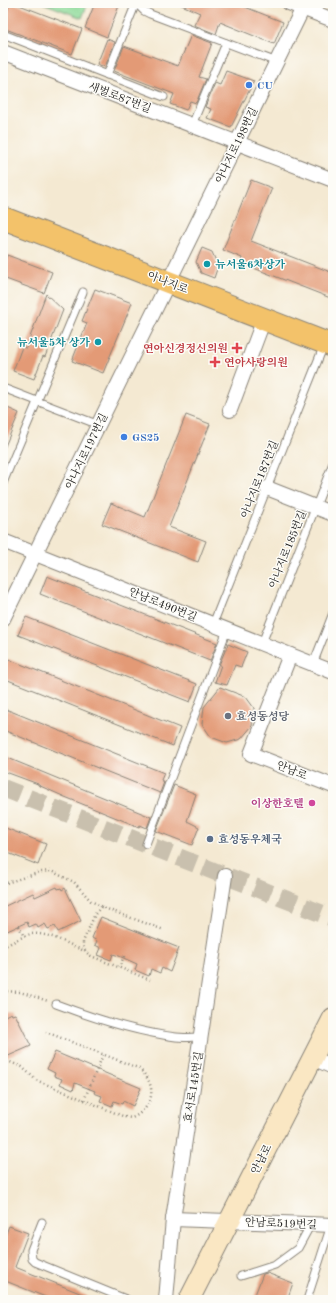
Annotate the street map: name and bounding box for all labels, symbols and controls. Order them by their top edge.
marker: CU [244,80,254,90]
street label: 새벌로87번길 [87,81,153,115]
place label: CU [257,81,273,92]
street label: 아나지로198번길 [213,106,260,185]
place label: 뉴서울6차상가 [215,258,286,271]
marker: 뉴서울6차상가 [202,259,212,269]
street label: 아나지로 [146,270,190,296]
place label: 뉴서울5차 상가 [17,336,90,349]
marker: 뉴서울5차 상가 [93,337,103,347]
place label: 연아신경정신의원 [143,342,228,355]
marker: 연아신경정신의원 [231,342,243,354]
marker: 연아사랑의원 [209,356,221,368]
place label: 연아사랑의원 [224,356,288,369]
street label: 아나지로197번길 [63,412,110,491]
marker: GS25 [119,432,129,442]
place label: GS25 [132,433,160,444]
street label: 아나지로187번길 [239,439,281,520]
street label: 아나지로185번길 [267,509,309,590]
street label: 안남로490번길 [127,586,198,624]
place label: 효성동성당 [236,710,290,723]
marker: 효성동성당 [223,711,233,721]
street label: 안남로 [275,759,309,783]
place label: 이상한호텔 [251,797,304,810]
marker: 이상한호텔 [307,798,317,808]
place label: 효성동우체국 [218,833,282,846]
marker: 효성동우체국 [205,834,215,844]
street label: 효서로145번길 [182,1051,206,1124]
street label: 안남로 [249,1142,275,1176]
street label: 안남로519번길 [245,1217,317,1231]

